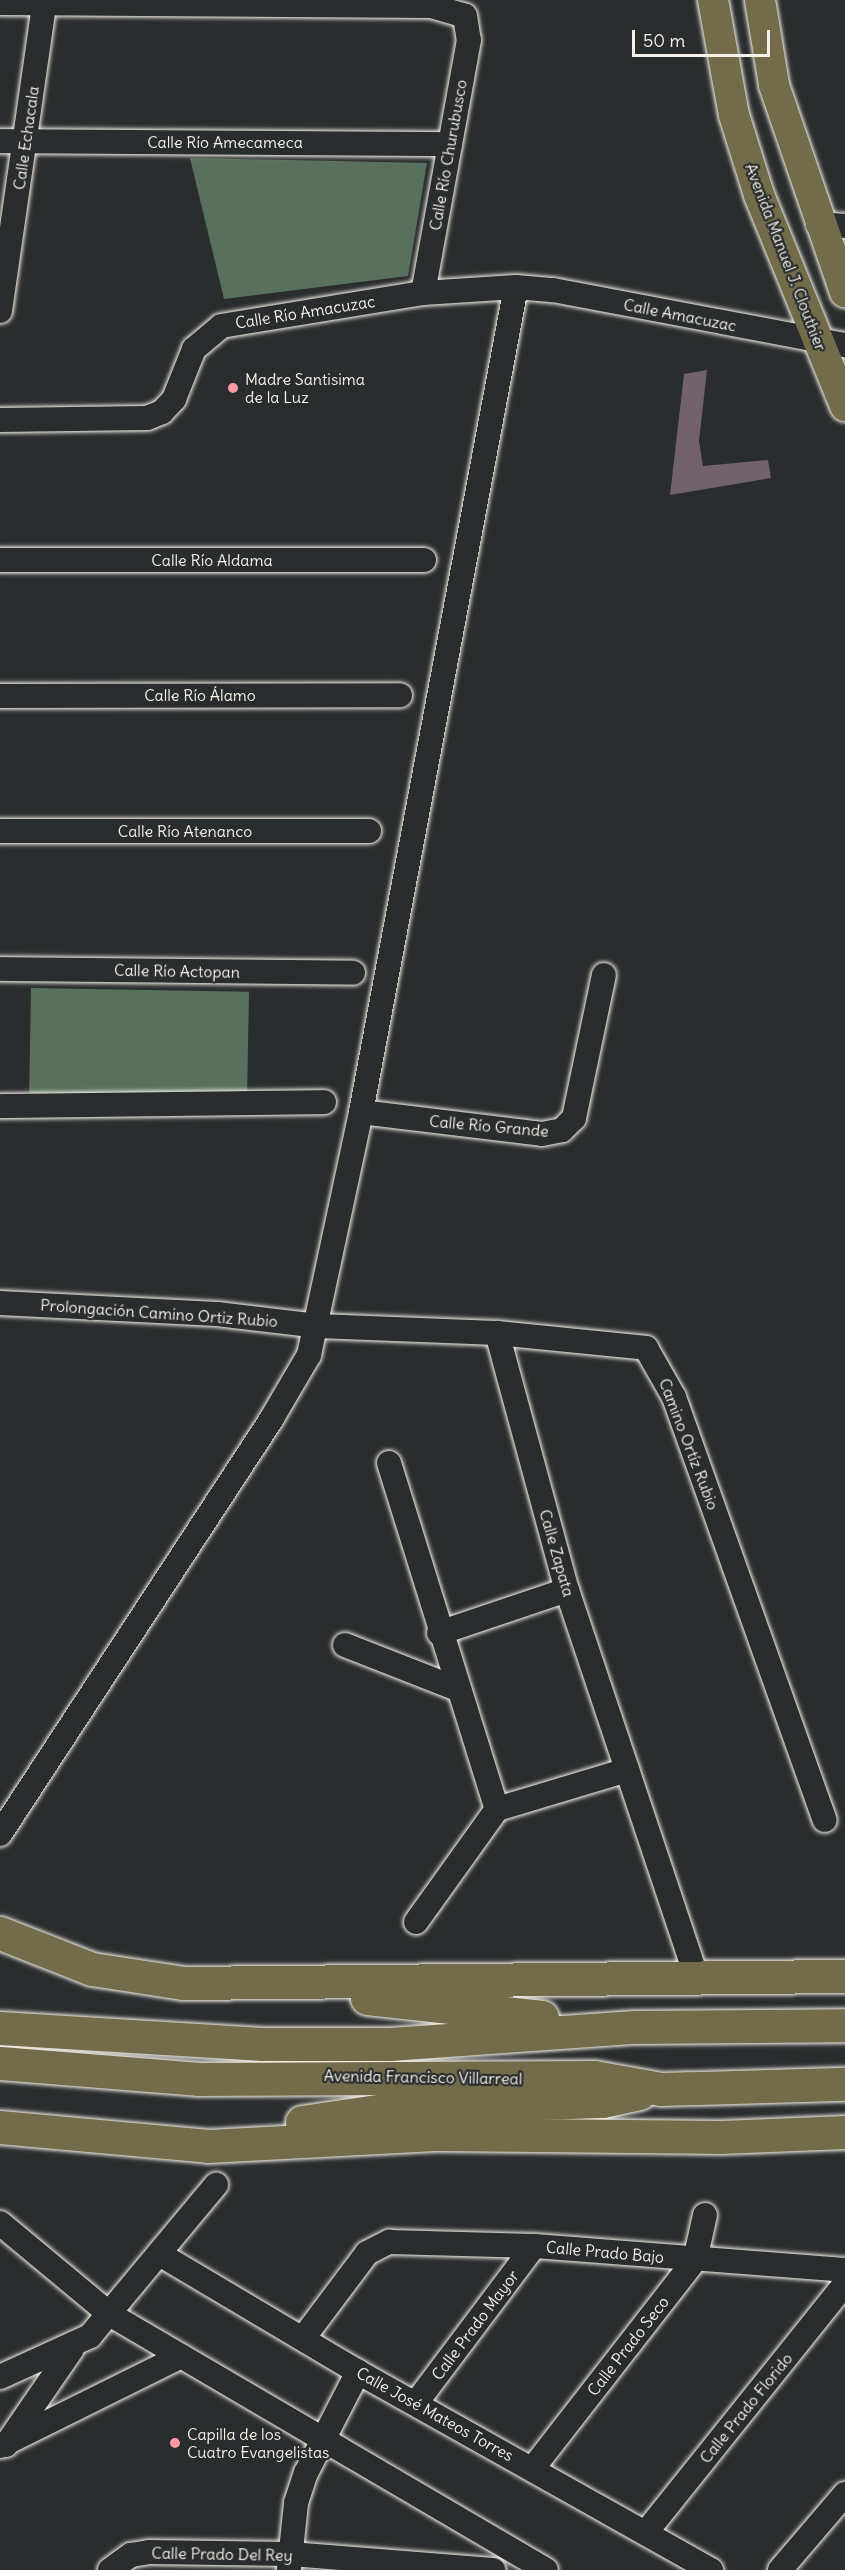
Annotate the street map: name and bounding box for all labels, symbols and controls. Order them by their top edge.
scale bar [635,18,773,56]
text: 50 m [643,29,685,52]
street label: Calle Río Churubusco [425,78,471,232]
street label: Calle Echacala [9,85,43,191]
street label: Calle Río Amecameca [147,132,303,152]
street label: Avenida Manuel J. Clouthier [741,161,831,353]
street label: Calle Río Amacuzac [234,291,376,333]
street label: Calle Amacuzac [622,295,738,335]
place label: Madre Santisima de la Luz [245,369,365,407]
marker: Madre Santisima de la Luz [226,381,240,395]
street label: Calle Río Aldama [151,550,273,570]
street label: Calle Río Álamo [144,685,256,705]
street label: Calle Río Atenanco [118,821,252,841]
street label: Calle Río Actopan [114,960,240,982]
street label: Calle Río Grande [428,1111,550,1141]
street label: Prolongación Camino Ortiz Rubio [40,1295,278,1331]
street label: Camino Ortíz Rubio [655,1375,723,1513]
street label: Calle Zapata [535,1507,579,1599]
street label: Avenida Francisco Villarreal [324,2066,522,2088]
street label: Calle Prado Bajo [545,2237,665,2267]
street label: Calle Prado Mayor [427,2266,523,2384]
street label: Calle Prado Seco [583,2292,673,2400]
street label: Calle Prado Florido [696,2349,796,2467]
street label: Calle José Mateos Torres [353,2363,517,2465]
place label: Capilla de los Cuatro Evangelistas [187,2424,329,2462]
marker: Capilla de los Cuatro Evangelistas [168,2436,182,2450]
street label: Calle Prado Del Rey [151,2543,293,2565]

